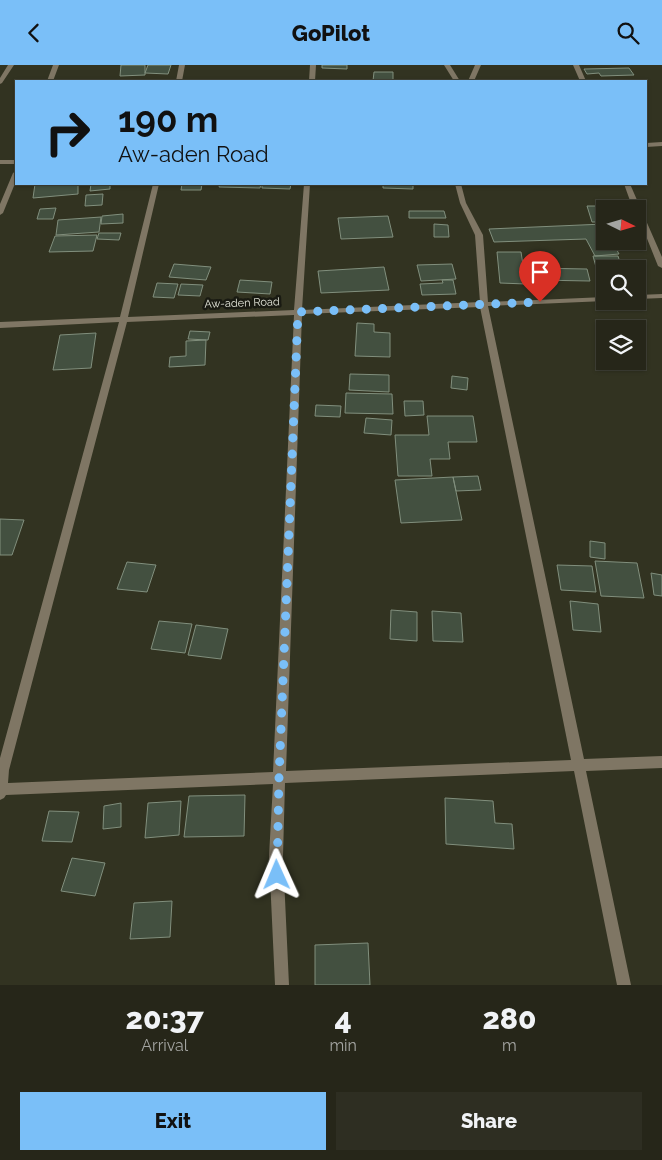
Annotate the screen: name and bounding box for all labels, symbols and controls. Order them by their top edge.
icon: back [20,19,48,47]
icon: search [614,19,642,47]
text: GoPilot [292,20,370,46]
text: 190 m [118,99,218,140]
icon: right [35,100,100,165]
text: Aw-aden Road [118,141,269,167]
north arrow [596,200,646,250]
map controls [596,200,646,370]
pin [519,251,561,302]
icon: arrive [526,258,554,286]
button: search [596,260,646,310]
street label: Aw-aden Road [204,295,280,311]
button: layers [596,320,646,370]
position arrow [250,848,302,900]
text: 20:37 [126,1001,204,1036]
text: 4 [334,1001,352,1036]
text: 280 [482,1001,536,1036]
text: Arrival [141,1036,188,1055]
text: min [329,1036,357,1055]
text: m [502,1036,517,1055]
button: Exit [20,1092,326,1150]
button: Share [336,1092,642,1150]

